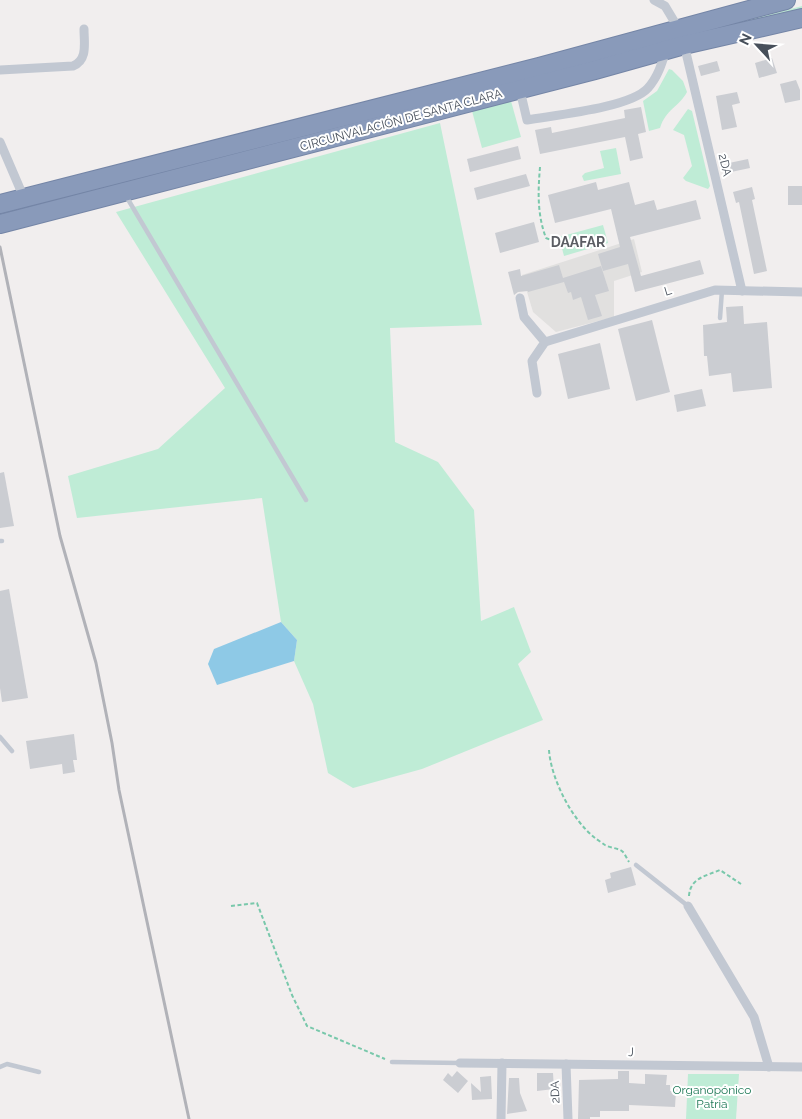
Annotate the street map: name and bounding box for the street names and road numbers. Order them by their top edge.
street label: CIRCUNVALACIÓN DE SANTA CLARA [298,86,504,154]
street label: 2DA [716,152,734,178]
street label: L [663,283,673,299]
street label: J [628,1045,634,1059]
street label: 2DA [548,1080,562,1104]

